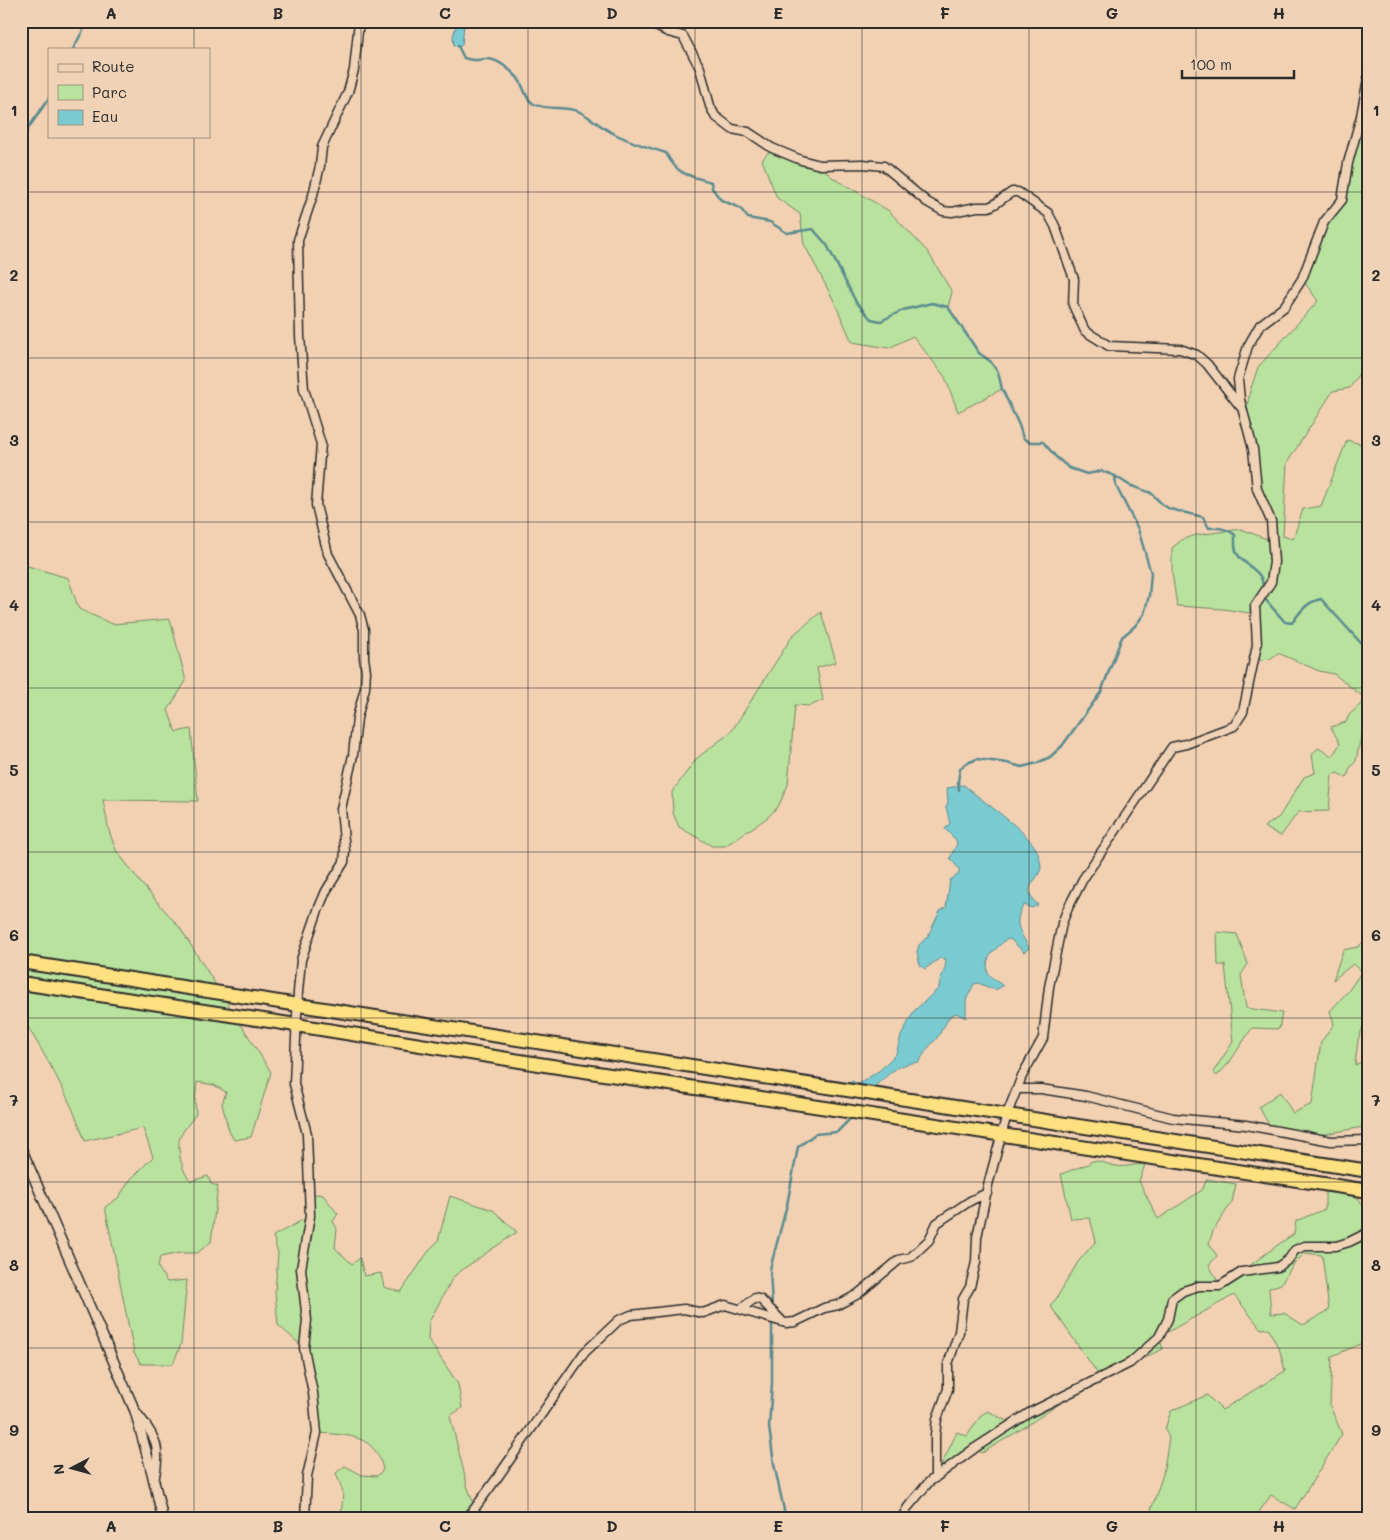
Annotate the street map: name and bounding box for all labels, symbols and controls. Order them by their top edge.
text: A [105,2,117,23]
text: B [273,2,283,23]
text: C [439,2,451,23]
text: D [606,2,618,23]
text: E [773,2,783,23]
text: F [940,2,950,23]
text: G [1106,2,1118,23]
text: H [1273,2,1285,23]
legend [48,48,210,138]
scale bar [1182,48,1295,80]
text: 100 m [1190,54,1232,74]
text: Route [92,56,135,76]
text: Parc [92,82,127,102]
text: 1 [10,99,18,120]
text: 1 [1372,99,1380,120]
text: Eau [92,106,118,126]
text: 2 [10,264,19,285]
text: 2 [1372,264,1381,285]
text: 3 [9,429,19,450]
text: 3 [1371,429,1381,450]
text: 4 [9,594,19,615]
text: 4 [1371,594,1381,615]
text: 5 [9,759,19,780]
text: 5 [1371,759,1381,780]
text: 6 [9,924,19,945]
text: 6 [1371,924,1381,945]
text: 7 [10,1089,19,1110]
text: 7 [1372,1089,1381,1110]
text: 8 [9,1254,19,1275]
text: 8 [1371,1254,1381,1275]
text: 9 [9,1419,19,1440]
text: 9 [1371,1419,1381,1440]
north arrow [48,1442,98,1492]
text: N [49,1463,69,1476]
text: A [105,1515,117,1536]
text: B [273,1515,283,1536]
text: C [439,1515,451,1536]
text: D [606,1515,618,1536]
text: E [773,1515,783,1536]
text: F [940,1515,950,1536]
text: G [1106,1515,1118,1536]
text: H [1273,1515,1285,1536]

